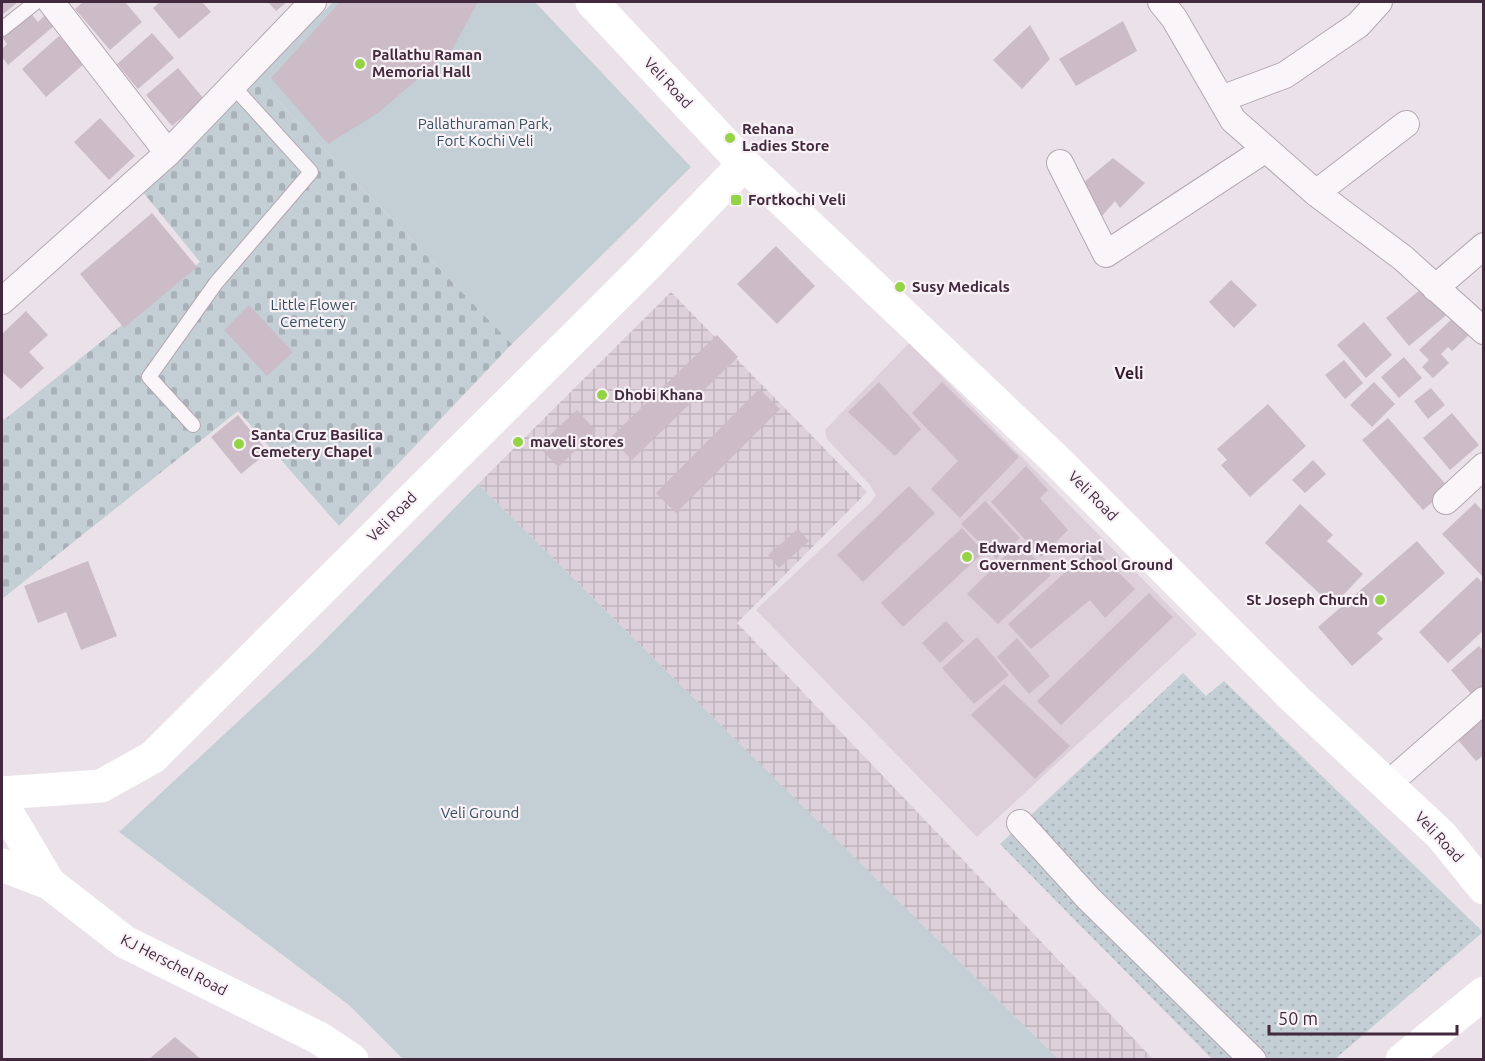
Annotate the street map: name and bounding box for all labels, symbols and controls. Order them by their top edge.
place label: Pallathu Raman Memorial Hall [372,46,482,80]
street label: Veli Road [641,54,696,111]
marker: Pallathu Raman Memorial Hall [353,57,367,71]
park label: Pallathuraman Park, Fort Kochi Veli [418,115,552,149]
place label: Rehana Ladies Store [742,120,829,154]
marker: Rehana Ladies Store [723,131,737,145]
place label: Fortkochi Veli [748,191,846,208]
marker: Fortkochi Veli [729,193,743,207]
place label: Susy Medicals [912,278,1010,295]
marker: Susy Medicals [893,280,907,294]
park label: Little Flower Cemetery [271,296,356,330]
district label: Veli [1115,364,1143,382]
place label: Dhobi Khana [614,386,703,403]
marker: Dhobi Khana [595,388,609,402]
place label: Santa Cruz Basilica Cemetery Chapel [251,426,383,460]
place label: maveli stores [530,433,624,450]
marker: maveli stores [511,435,525,449]
marker: Santa Cruz Basilica Cemetery Chapel [232,437,246,451]
street label: Veli Road [1065,467,1122,524]
street label: Veli Road [363,488,420,545]
place label: Edward Memorial Government School Ground [979,539,1173,573]
marker: Edward Memorial Government School Ground [960,550,974,564]
place label: St Joseph Church [1246,591,1368,608]
marker: St Joseph Church [1373,593,1387,607]
park label: Veli Ground [441,804,519,821]
street label: Veli Road [1412,808,1467,865]
street label: KJ Herschel Road [118,930,230,999]
scale bar [1269,998,1456,1036]
text: 50 m [1278,1008,1318,1028]

